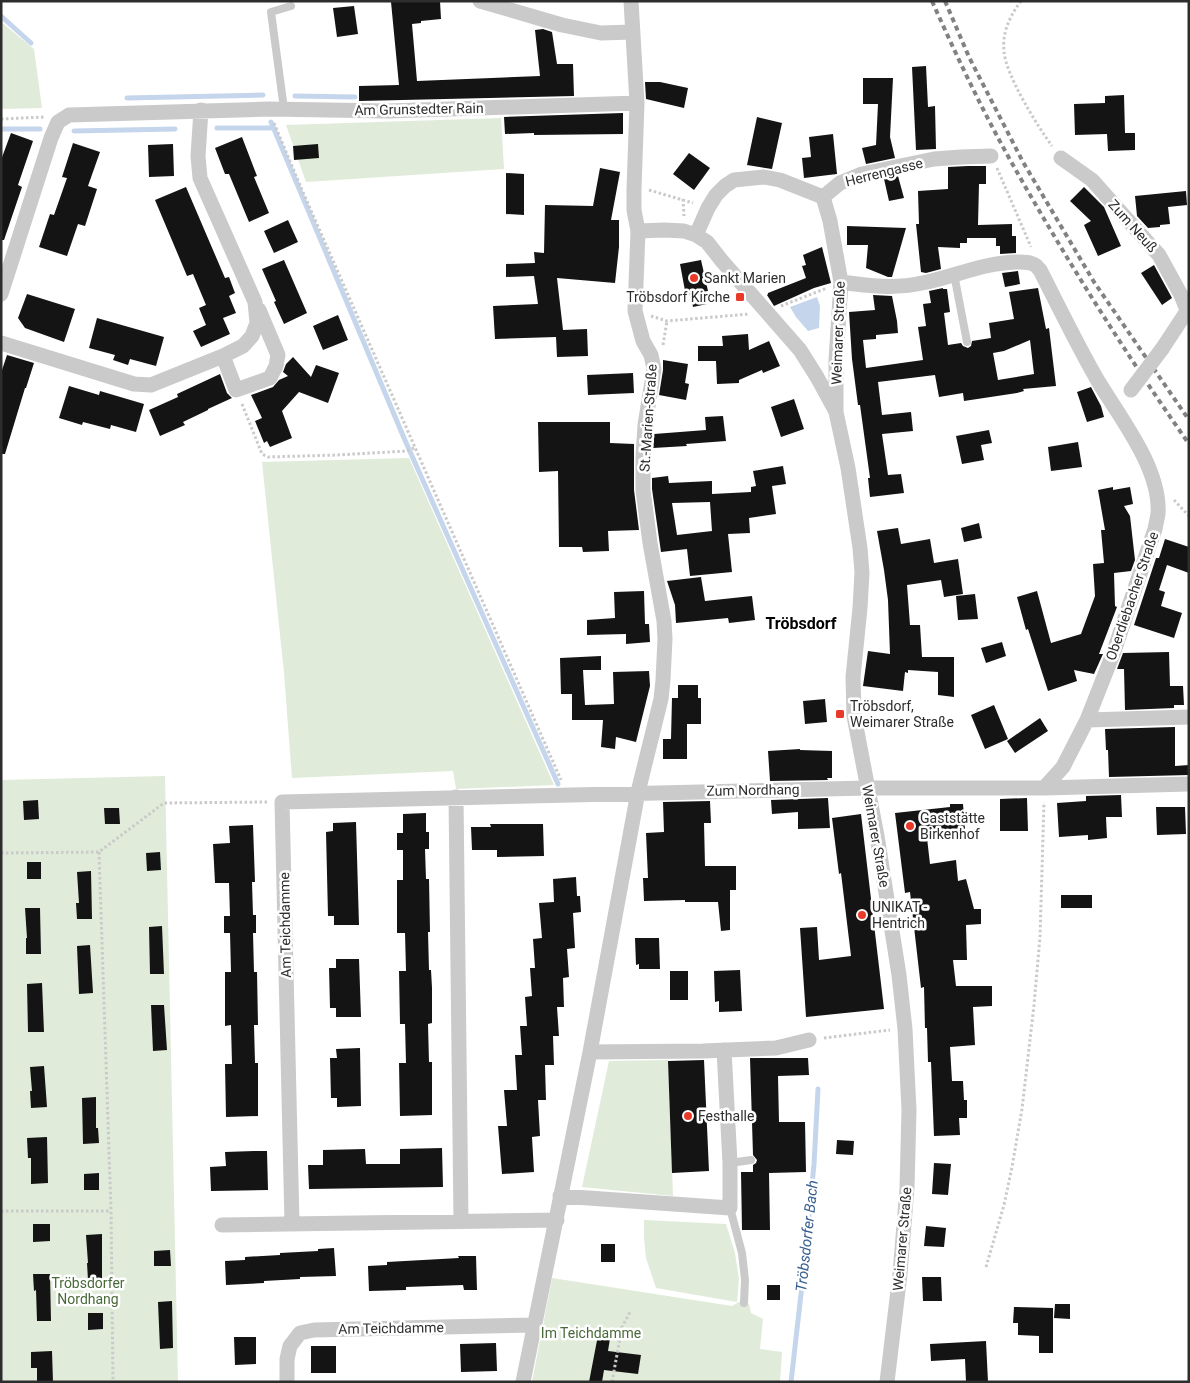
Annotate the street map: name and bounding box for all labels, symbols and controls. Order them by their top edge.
street label: Am Grunstedter Rain [354,100,484,118]
street label: Herrengasse [844,155,924,189]
street label: Zum Neuß [1105,196,1161,256]
place label: Sankt Marien [704,270,786,286]
marker: Sankt Marien [688,272,700,284]
street label: Weimarer Straße [828,281,848,385]
place label: Tröbsdorf Kirche [626,289,730,305]
marker: Tröbsdorf Kirche [734,291,746,303]
street label: St.-Marien-Straße [636,363,660,473]
street label: Oberdiebacher Straße [1102,530,1162,662]
district label: Tröbsdorf [765,614,837,633]
place label: Tröbsdorf, Weimarer Straße [850,698,954,730]
marker: Tröbsdorf, Weimarer Straße [834,708,846,720]
street label: Zum Nordhang [706,781,800,799]
street label: Weimarer Straße [859,783,893,889]
place label: Gaststätte Birkenhof [920,810,985,842]
marker: Gaststätte Birkenhof [904,820,916,832]
street label: Am Teichdamme [276,872,294,978]
place label: UNIKAT - Hentrich [872,899,927,931]
marker: UNIKAT - Hentrich [856,909,868,921]
place label: Festhalle [698,1108,754,1124]
marker: Festhalle [682,1110,694,1122]
water label: Tröbsdorfer Bach [792,1179,822,1293]
street label: Weimarer Straße [890,1187,914,1291]
park label: Tröbsdorfer Nordhang [51,1275,125,1307]
street label: Am Teichdamme [338,1319,444,1337]
park label: Im Teichdamme [541,1325,641,1341]

